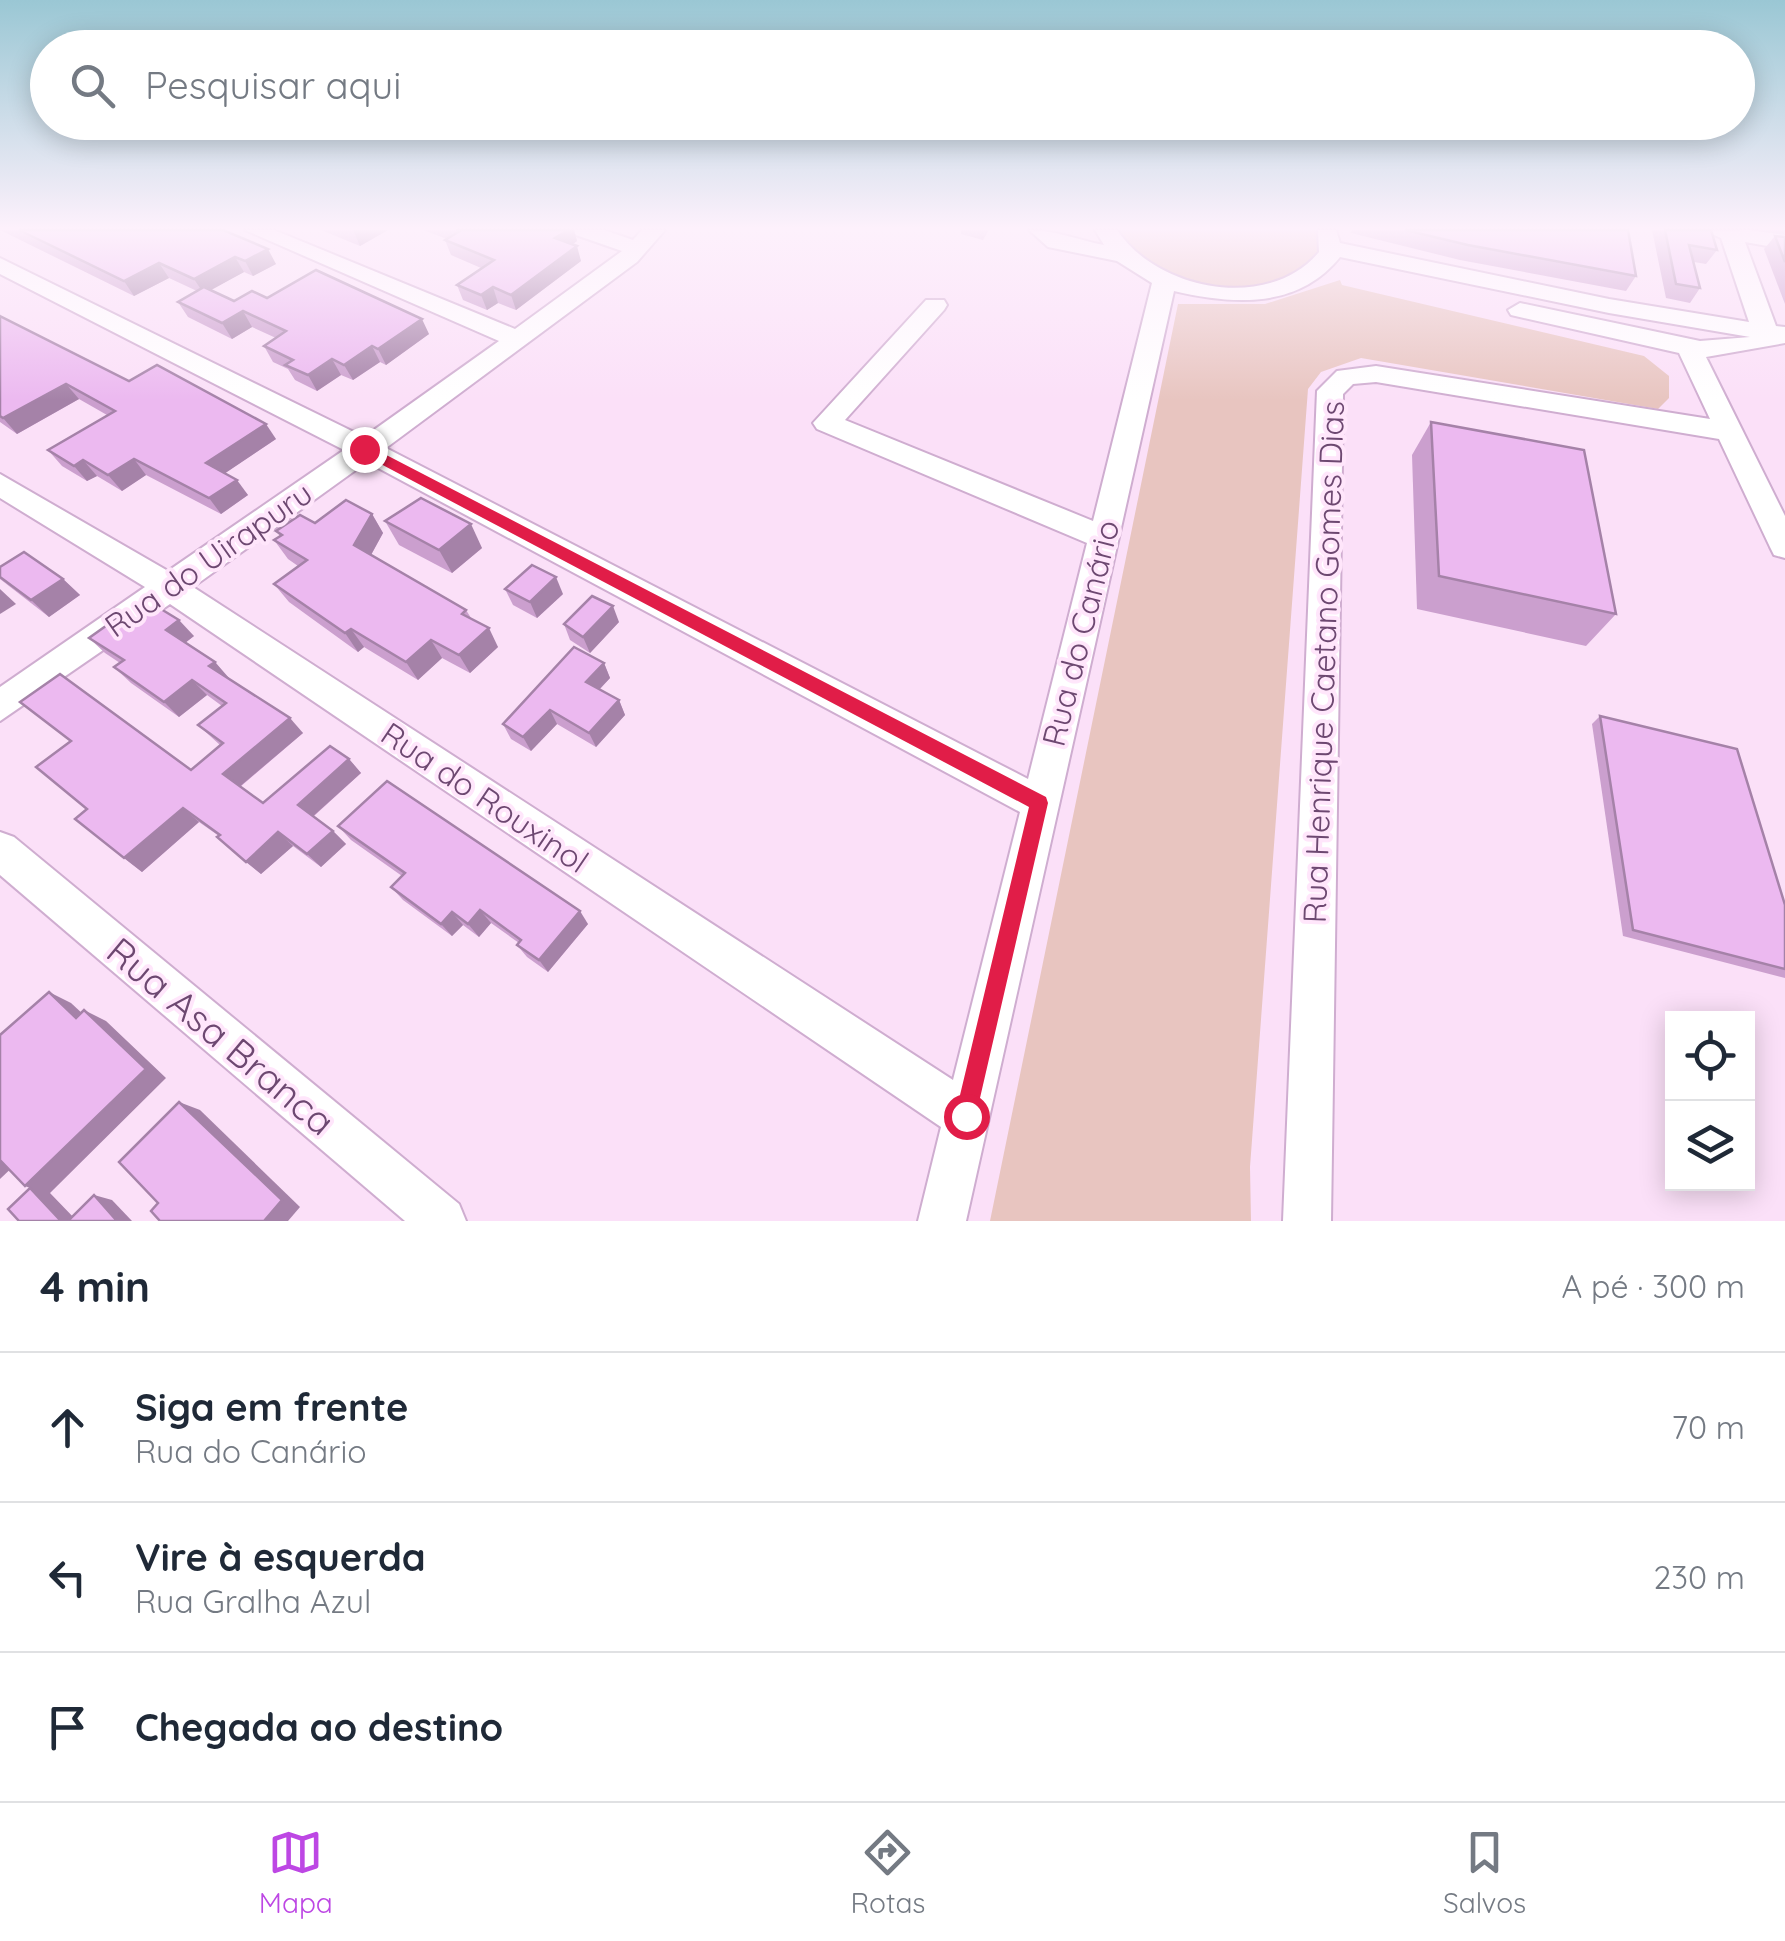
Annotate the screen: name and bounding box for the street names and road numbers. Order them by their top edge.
street label: Rua Henrique Caetano Gomes Dias [1294,400,1352,924]
street label: Rua do Uirapuru [97,473,319,645]
street label: Rua do Canário [1033,516,1127,750]
street label: Rua do Rouxinol [374,713,596,881]
street label: Rua Asa Branca [97,927,345,1145]

